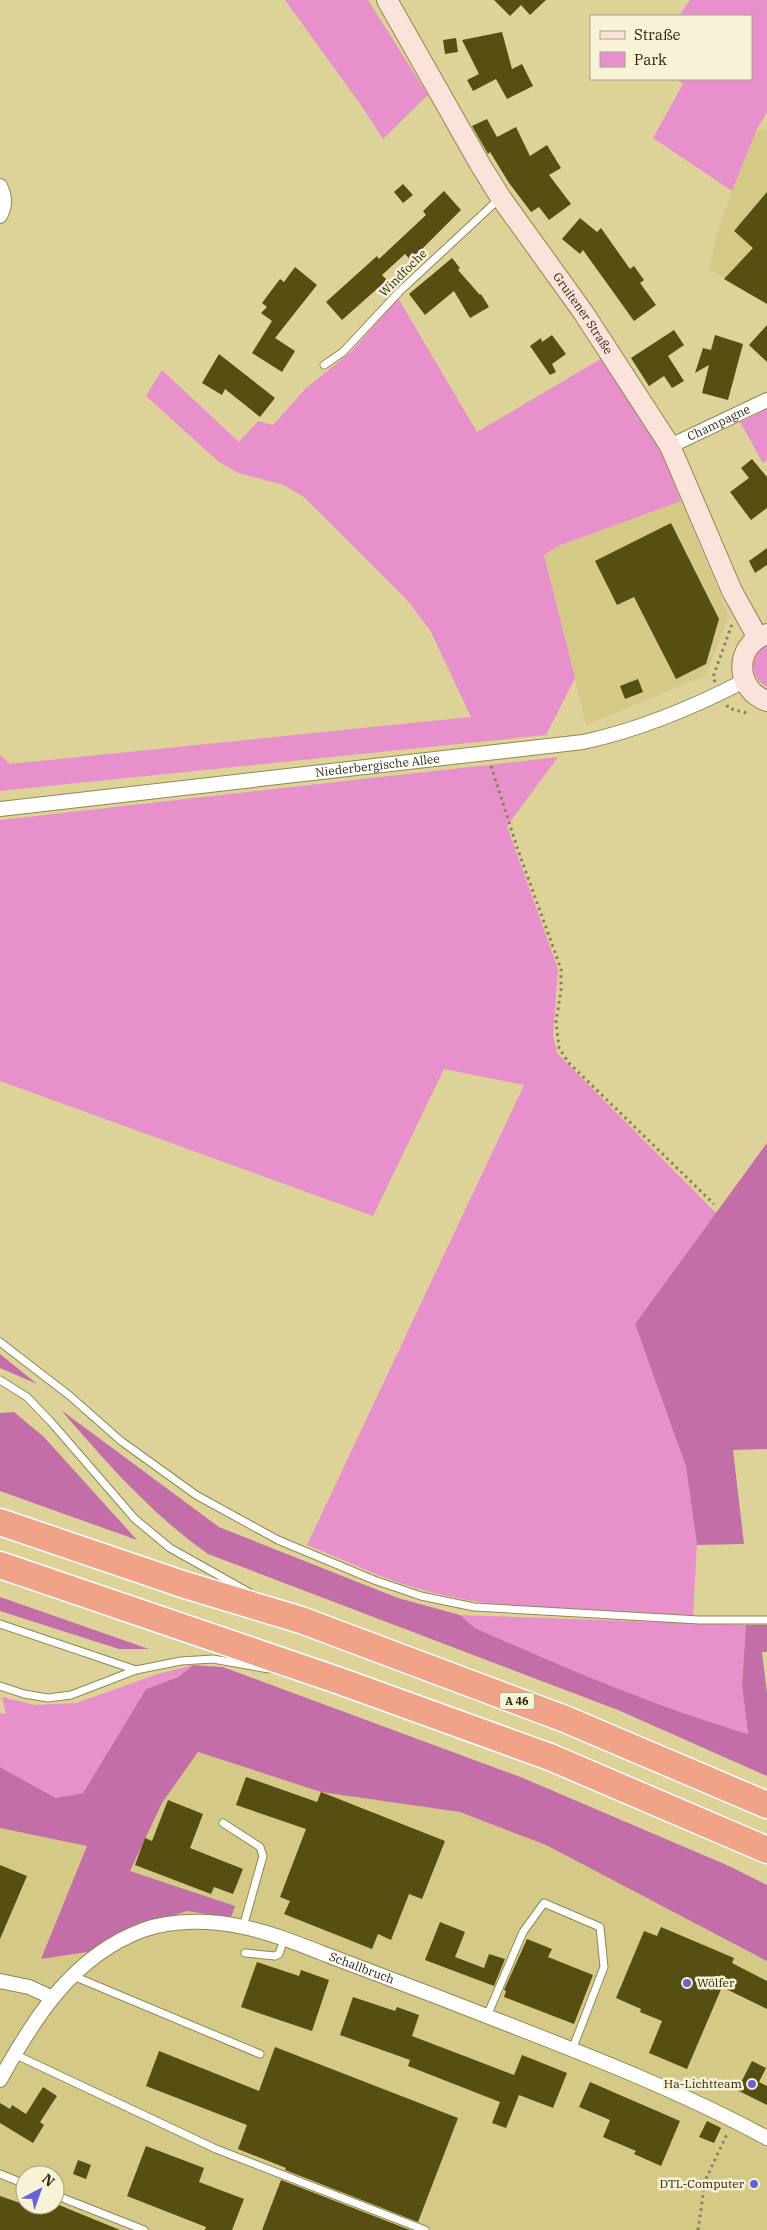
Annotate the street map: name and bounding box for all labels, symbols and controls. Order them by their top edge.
legend [590,15,752,80]
text: Straße [634,25,681,44]
text: Park [634,50,667,69]
street label: Windfoche [376,246,430,300]
street label: Gruitener Straße [550,269,616,357]
street label: Champagne [685,401,752,444]
street label: Niederbergische Allee [314,751,440,780]
road number: A 46 [500,1692,534,1710]
street label: Schallbruch [327,1949,397,1987]
place label: Wölfer [697,1975,735,1990]
marker: Wölfer [681,1977,693,1989]
place label: Ha-Lichtteam [664,2076,743,2091]
marker: Ha-Lichtteam [746,2078,758,2090]
north arrow [15,2165,65,2215]
text: N [38,2170,59,2191]
place label: DTL-Computer [660,2176,745,2191]
marker: DTL-Computer [748,2178,760,2190]

